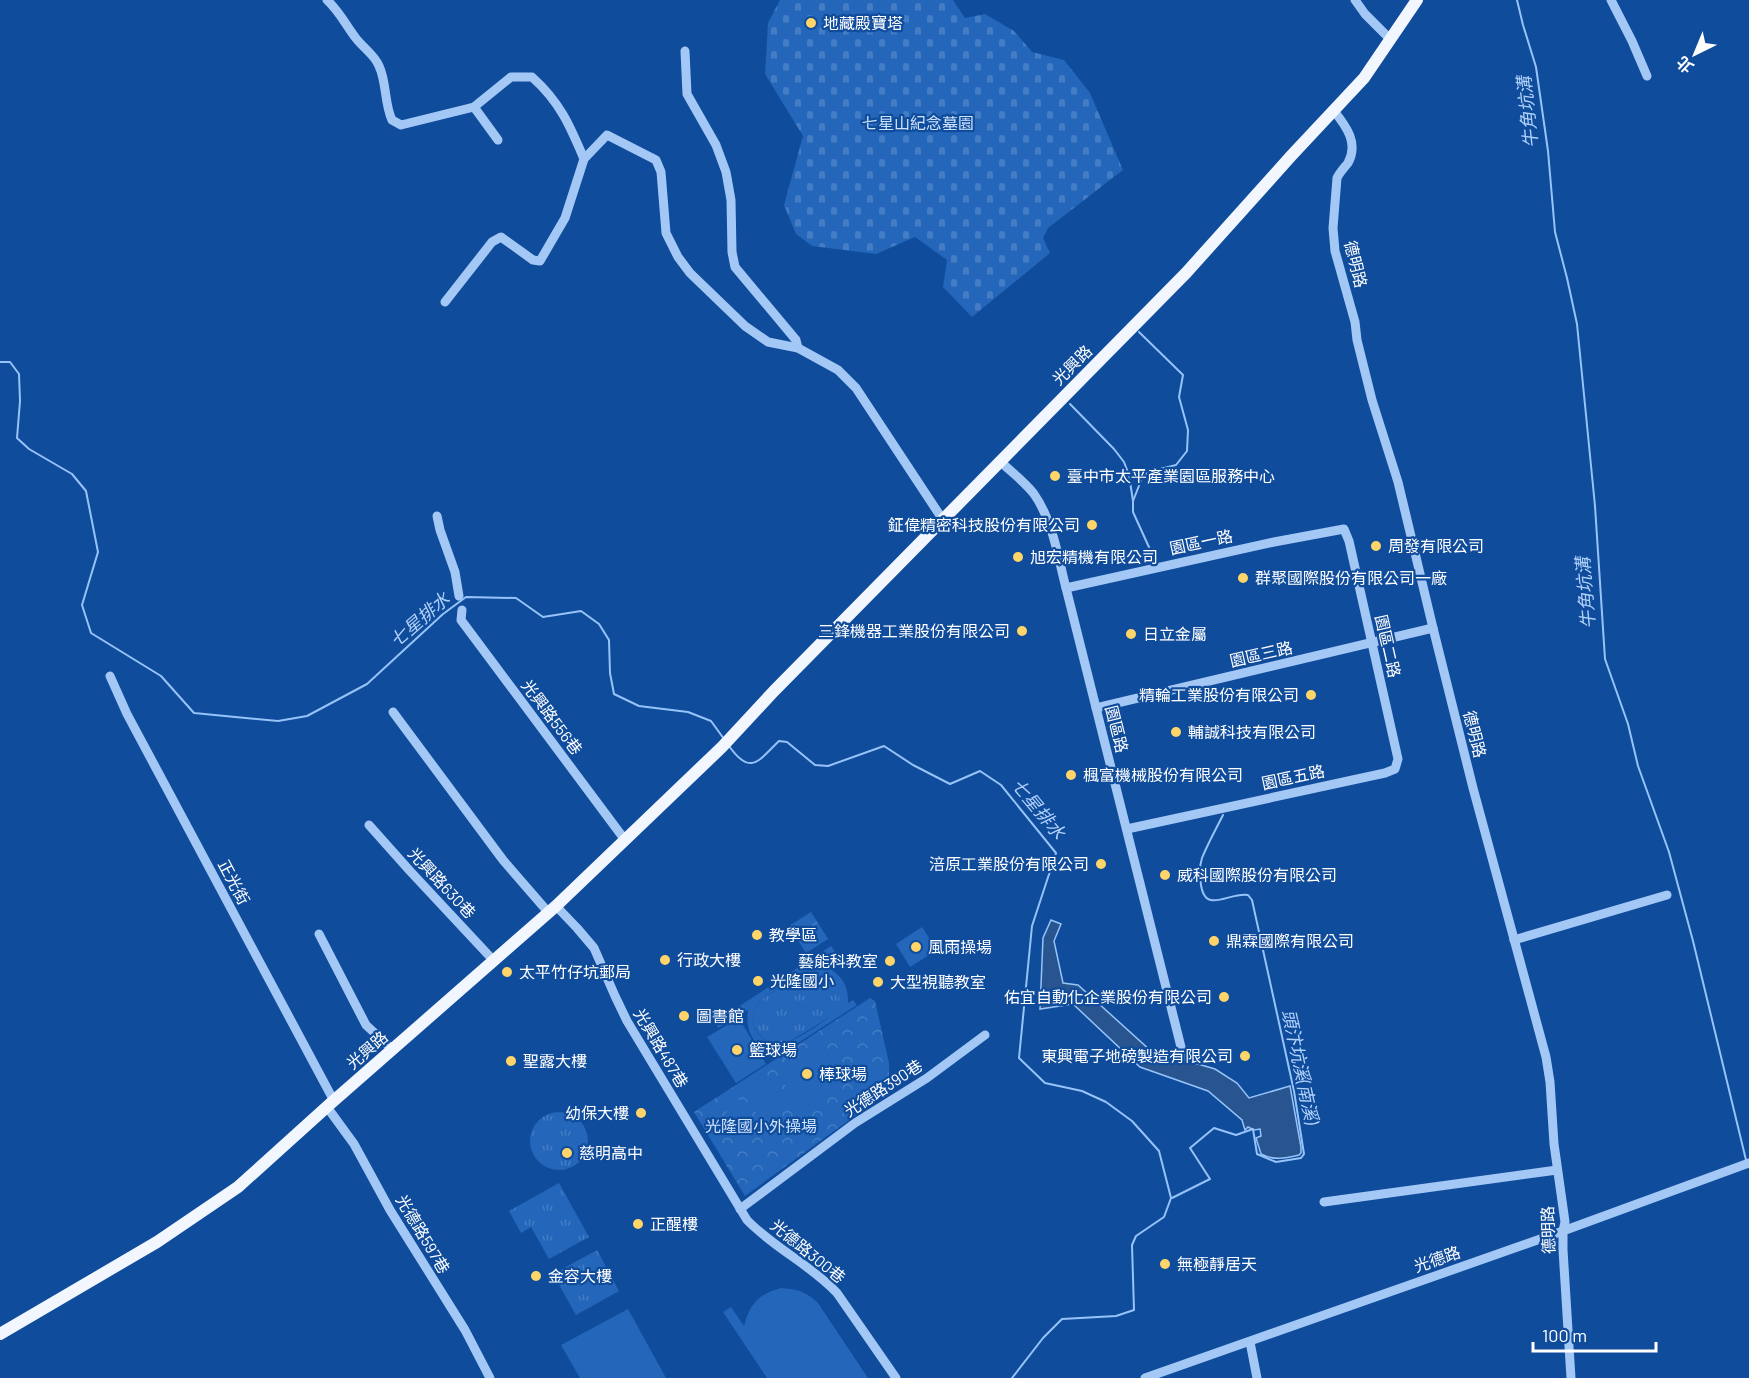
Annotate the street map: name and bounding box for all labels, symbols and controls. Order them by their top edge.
place label: 地藏殿寶塔 [823,13,903,32]
marker: 地藏殿寶塔 [804,16,818,30]
north arrow [1665,24,1725,84]
text: 北 [1672,53,1697,78]
water label: 牛角坑溝 [1512,72,1542,149]
park label: 七星山紀念墓園 [862,113,974,132]
street label: 德明路 [1341,238,1372,289]
street label: 光興路 [1048,341,1095,388]
place label: 臺中市太平產業園區服務中心 [1067,466,1275,485]
marker: 臺中市太平產業園區服務中心 [1048,469,1062,483]
place label: 鉦偉精密科技股份有限公司 [888,515,1080,534]
marker: 鉦偉精密科技股份有限公司 [1085,518,1099,532]
street label: 園區一路 [1168,526,1234,557]
place label: 周發有限公司 [1388,536,1484,555]
marker: 周發有限公司 [1369,539,1383,553]
place label: 旭宏精機有限公司 [1030,547,1158,566]
marker: 旭宏精機有限公司 [1011,550,1025,564]
water label: 牛角坑溝 [1571,553,1599,630]
place label: 群聚國際股份有限公司一廠 [1255,568,1447,587]
marker: 群聚國際股份有限公司一廠 [1236,571,1250,585]
water label: 七星排水 [385,587,454,651]
street label: 園區二路 [1372,613,1405,679]
place label: 三鋒機器工業股份有限公司 [818,621,1010,640]
marker: 三鋒機器工業股份有限公司 [1015,624,1029,638]
place label: 日立金屬 [1143,624,1207,643]
marker: 日立金屬 [1124,627,1138,641]
street label: 園區三路 [1228,637,1294,670]
street label: 光興路556巷 [518,676,587,758]
place label: 精輪工業股份有限公司 [1139,685,1299,704]
marker: 精輪工業股份有限公司 [1304,688,1318,702]
street label: 園區路 [1102,703,1133,754]
street label: 德明路 [1460,708,1491,759]
place label: 輔誠科技有限公司 [1188,722,1316,741]
marker: 輔誠科技有限公司 [1169,725,1183,739]
street label: 園區五路 [1260,761,1326,792]
place label: 楓富機械股份有限公司 [1083,765,1243,784]
marker: 楓富機械股份有限公司 [1064,768,1078,782]
water label: 七星排水 [1007,774,1071,844]
street label: 光興路630巷 [405,843,480,922]
place label: 涪原工業股份有限公司 [929,854,1089,873]
street label: 正光街 [215,856,254,907]
marker: 涪原工業股份有限公司 [1094,857,1108,871]
place label: 威科國際股份有限公司 [1177,865,1337,884]
marker: 威科國際股份有限公司 [1158,868,1172,882]
place label: 教學區 [769,925,817,944]
marker: 教學區 [750,928,764,942]
place label: 鼎霖國際有限公司 [1226,931,1354,950]
marker: 鼎霖國際有限公司 [1207,934,1221,948]
place label: 風雨操場 [928,937,992,956]
marker: 風雨操場 [909,940,923,954]
place label: 行政大樓 [677,950,741,969]
place label: 藝能科教室 [798,951,878,970]
marker: 行政大樓 [658,953,672,967]
marker: 藝能科教室 [883,954,897,968]
place label: 太平竹仔坑郵局 [519,962,631,981]
marker: 太平竹仔坑郵局 [500,965,514,979]
place label: 光隆國小 [770,971,834,990]
place label: 大型視聽教室 [890,972,986,991]
marker: 光隆國小 [751,974,765,988]
marker: 大型視聽教室 [871,975,885,989]
place label: 佑宜自動化企業股份有限公司 [1004,987,1212,1006]
marker: 佑宜自動化企業股份有限公司 [1217,990,1231,1004]
street label: 光興路487巷 [630,1005,692,1091]
place label: 圖書館 [696,1006,744,1025]
water label: 頭汴坑溪(南溪) [1278,1007,1324,1128]
marker: 圖書館 [677,1009,691,1023]
street label: 光興路 [342,1027,391,1073]
place label: 籃球場 [749,1040,797,1059]
marker: 籃球場 [730,1043,744,1057]
place label: 東興電子地磅製造有限公司 [1041,1046,1233,1065]
marker: 東興電子地磅製造有限公司 [1238,1049,1252,1063]
place label: 聖露大樓 [523,1051,587,1070]
marker: 聖露大樓 [504,1054,518,1068]
street label: 光德路390巷 [840,1055,925,1120]
place label: 棒球場 [819,1064,867,1083]
marker: 棒球場 [800,1067,814,1081]
place label: 幼保大樓 [565,1103,629,1122]
marker: 幼保大樓 [634,1106,648,1120]
park label: 光隆國小外操場 [705,1116,817,1135]
place label: 慈明高中 [579,1143,643,1162]
marker: 慈明高中 [560,1146,574,1160]
street label: 光德路597巷 [393,1191,454,1276]
street label: 德明路 [1537,1206,1558,1254]
place label: 正醒樓 [650,1214,698,1233]
street label: 光德路300巷 [767,1215,849,1286]
marker: 正醒樓 [631,1217,645,1231]
street label: 光德路 [1411,1242,1463,1275]
place label: 無極靜居天 [1177,1254,1257,1273]
marker: 無極靜居天 [1158,1257,1172,1271]
place label: 金容大樓 [548,1266,612,1285]
marker: 金容大樓 [529,1269,543,1283]
scale bar [1533,1315,1656,1353]
text: 100 m [1542,1324,1587,1346]

